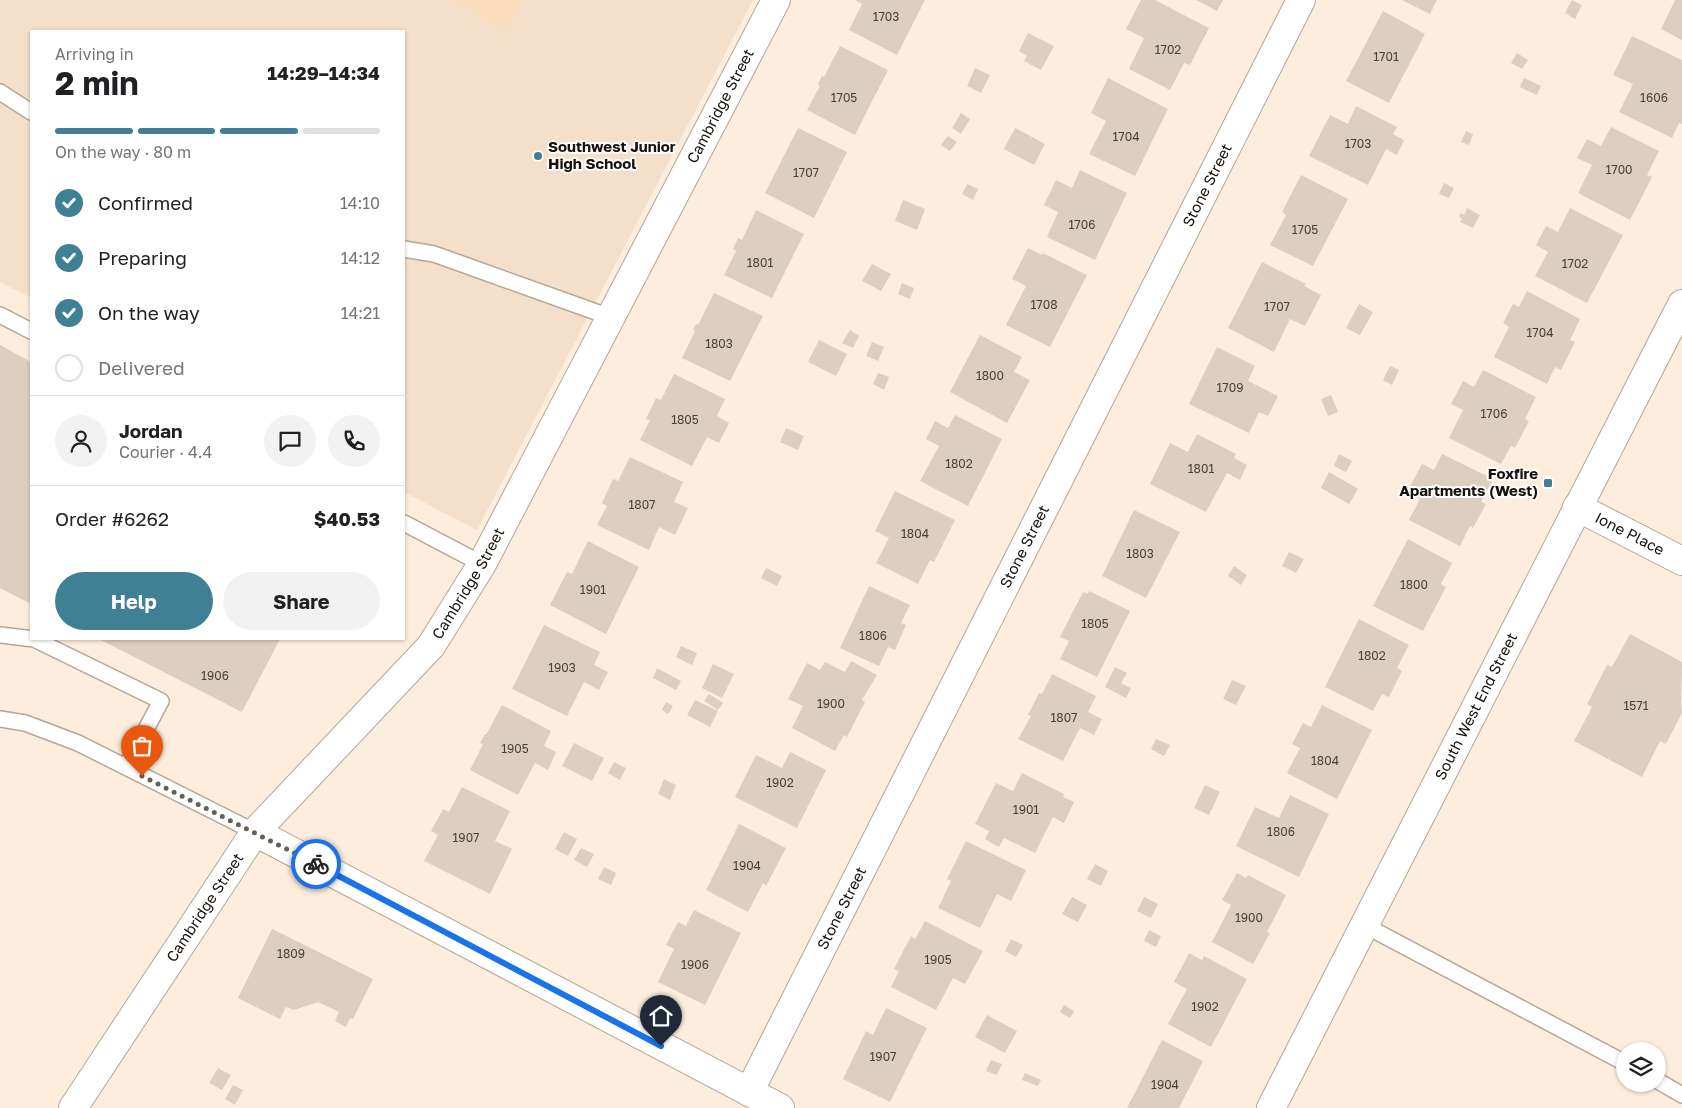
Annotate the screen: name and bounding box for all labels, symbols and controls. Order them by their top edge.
house number: 1703 [873,9,899,24]
house number: 1702 [1155,42,1181,57]
text: Arriving in [55,44,134,64]
street label: Cambridge Street [683,45,757,166]
house number: 1701 [1373,49,1399,64]
text: 14:29–14:34 [267,61,380,84]
text: 2 min [55,64,139,102]
house number: 1705 [831,90,857,105]
house number: 1606 [1640,90,1668,105]
house number: 1704 [1113,129,1139,144]
house number: 1703 [1345,136,1371,151]
place label: Southwest Junior High School [548,137,676,172]
street label: Stone Street [1178,140,1235,229]
text: On the way · 80 m [55,142,191,162]
marker: Southwest Junior High School [532,150,544,162]
house number: 1700 [1605,162,1633,177]
house number: 1707 [793,165,819,180]
icon: check [55,189,83,217]
text: Confirmed [98,191,193,214]
text: 14:10 [340,193,380,213]
house number: 1706 [1069,217,1095,232]
house number: 1705 [1292,222,1318,237]
icon: check [55,244,83,272]
text: Preparing [98,246,187,269]
text: 14:12 [341,248,380,268]
house number: 1801 [747,255,773,270]
house number: 1702 [1562,256,1588,271]
house number: 1708 [1031,297,1057,312]
icon: check [55,299,83,327]
house number: 1707 [1264,299,1290,314]
text: On the way [98,301,200,324]
text: 14:21 [341,303,380,323]
house number: 1704 [1527,325,1553,340]
house number: 1803 [705,336,733,351]
text: Delivered [98,356,185,379]
house number: 1800 [976,368,1004,383]
house number: 1709 [1217,380,1243,395]
house number: 1706 [1481,406,1507,421]
house number: 1805 [671,412,699,427]
button: person [55,415,107,467]
button: chat [264,415,316,467]
button: phone [328,415,380,467]
text: Jordan [119,419,183,442]
text: Courier · 4.4 [119,442,212,462]
house number: 1802 [945,456,973,471]
house number: 1801 [1188,461,1214,476]
place label: Foxfire Apartments (West) [1399,464,1538,499]
marker: Foxfire Apartments (West) [1542,477,1554,489]
house number: 1807 [629,497,655,512]
street label: Stone Street [995,502,1052,591]
text: Order #6262 [55,507,169,530]
text: $40.53 [314,507,380,530]
street label: Ione Place [1592,508,1668,558]
street label: Cambridge Street [428,524,507,642]
house number: 1804 [901,526,929,541]
house number: 1803 [1126,546,1154,561]
button: Help [55,572,213,630]
button: Share [223,572,380,630]
house number: 1800 [1400,577,1428,592]
house number: 1901 [580,582,606,597]
house number: 1805 [1081,616,1109,631]
house number: 1806 [859,628,887,643]
street label: South West End Street [1430,629,1520,783]
house number: 1802 [1358,648,1386,663]
house number: 1903 [548,660,576,675]
house number: 1906 [201,668,229,683]
house number: 1900 [817,696,845,711]
house number: 1571 [1624,698,1649,713]
house number: 1807 [1051,710,1077,725]
pin [121,725,163,776]
icon: bag [128,732,156,760]
house number: 1905 [501,741,529,756]
house number: 1804 [1311,753,1339,768]
house number: 1902 [766,775,794,790]
house number: 1901 [1013,802,1039,817]
house number: 1806 [1267,824,1295,839]
house number: 1907 [453,830,479,845]
courier [291,839,341,889]
street label: Cambridge Street [162,849,247,965]
icon: bike [302,850,330,878]
house number: 1904 [733,858,761,873]
street label: Stone Street [813,863,869,952]
house number: 1900 [1235,910,1263,925]
house number: 1809 [277,946,305,961]
house number: 1905 [924,952,952,967]
house number: 1906 [681,957,709,972]
pin [640,995,682,1046]
house number: 1902 [1191,999,1219,1014]
icon: home [647,1002,675,1030]
map controls [1616,1042,1666,1092]
button: layers [1616,1042,1666,1092]
house number: 1907 [870,1049,896,1064]
house number: 1904 [1151,1077,1179,1092]

